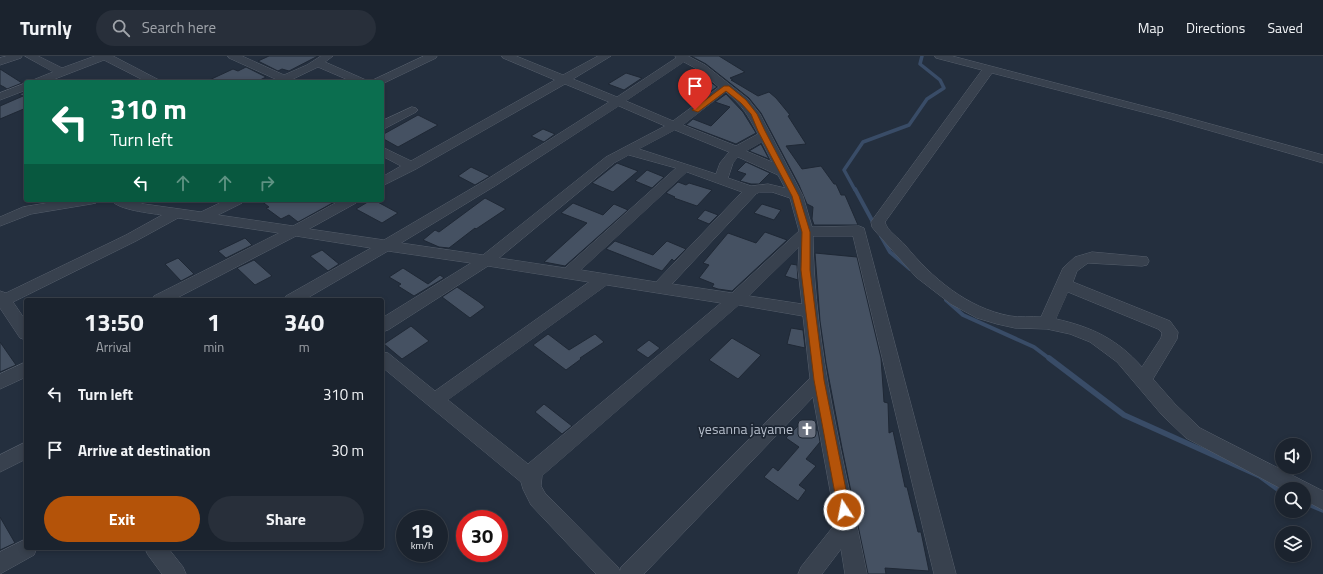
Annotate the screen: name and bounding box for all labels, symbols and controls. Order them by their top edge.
search box [96,10,376,46]
text: Turnly [20,13,72,42]
text: Search here [142,16,216,39]
icon: search [110,17,132,39]
text: Map [1138,17,1164,38]
text: Directions [1186,17,1245,38]
text: Saved [1267,17,1303,38]
pin [678,69,712,110]
icon: arrive [684,75,706,97]
text: 310 m [110,87,187,130]
icon: left [44,96,96,148]
text: Turn left [110,126,173,153]
icon: left [130,172,152,194]
icon: ahead [172,172,194,194]
icon: ahead [214,172,236,194]
icon: right [256,172,278,194]
text: 13:50 [84,304,144,340]
text: 1 [207,304,221,340]
text: 340 [284,304,324,340]
text: Arrival [96,337,131,357]
text: min [203,337,224,357]
text: m [299,337,310,357]
icon: left [44,383,66,405]
text: Turn left [78,383,133,406]
text: 310 m [323,383,364,406]
place label: yesanna jayame [698,418,793,439]
church icon: yesanna jayame [796,418,818,440]
map controls [1275,438,1311,562]
button: sound [1275,438,1311,474]
icon: arrive [44,439,66,461]
text: Arrive at destination [78,439,211,462]
text: 30 m [331,439,364,462]
button: search [1275,482,1311,518]
position arrow [823,489,865,531]
button: Exit [44,496,200,542]
button: Share [208,496,364,542]
speed limit sign: 30 [456,510,508,562]
text: 19 [411,515,433,546]
button: layers [1275,526,1311,562]
text: km/h [411,538,433,553]

